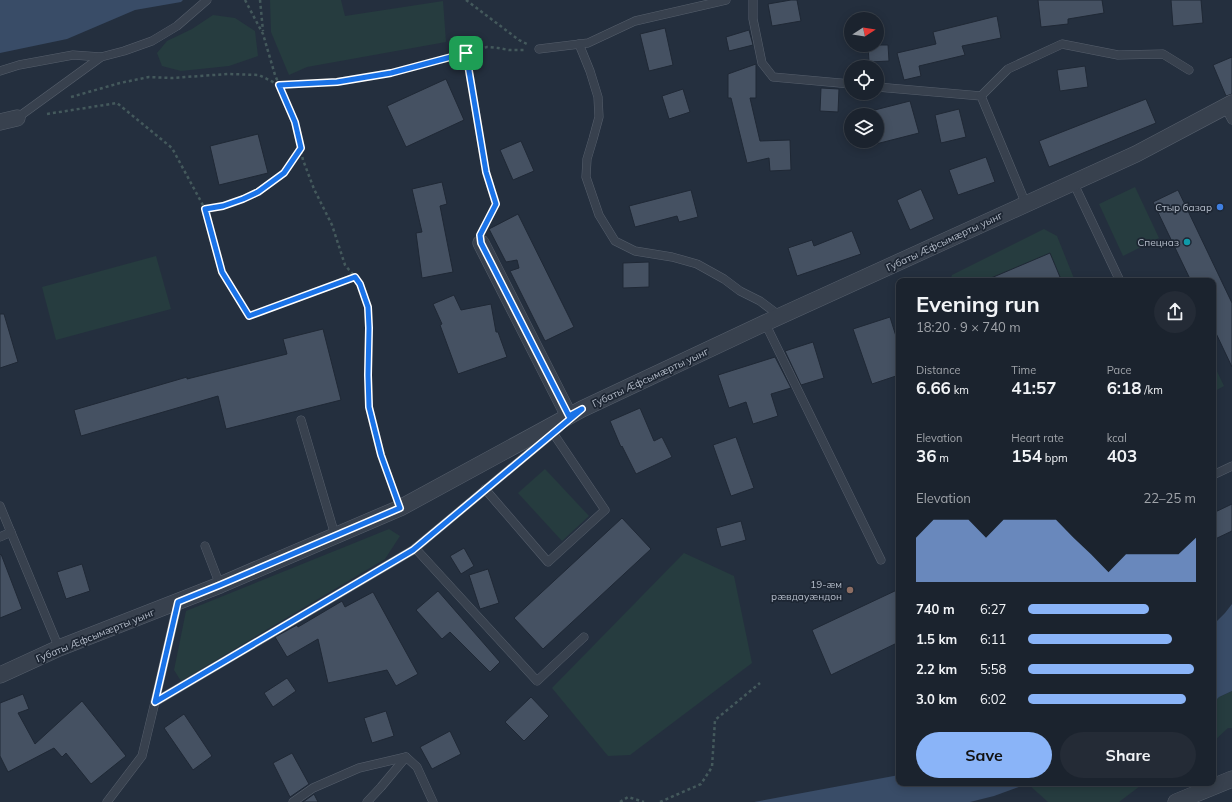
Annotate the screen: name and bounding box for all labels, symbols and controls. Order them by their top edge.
north arrow [844,12,884,52]
map controls [844,12,884,148]
pin [449,36,483,70]
icon: arrive [455,42,477,64]
button: locate [844,60,884,100]
button: layers [844,108,884,148]
place label: Стыр базар [1155,201,1212,214]
marker: Стыр базар [1215,202,1225,212]
street label: Губаты Æфсымæрты уынг [884,209,1005,274]
place label: Спецназ [1137,236,1179,249]
marker: Спецназ [1182,237,1192,247]
text: Evening run [916,290,1040,318]
button: share [1154,291,1196,333]
text: 18:20 · 9 × 740 m [916,319,1021,335]
street label: Губаты Æфсымæрты уынг [590,345,711,410]
text: Distance [916,363,960,377]
text: Time [1011,363,1036,377]
text: Pace [1107,363,1131,377]
text: 6.66 [916,377,951,398]
text: 41:57 [1011,377,1056,398]
text: 6:18 [1107,377,1141,398]
text: km [951,383,969,397]
text: /km [1141,383,1163,397]
text: Elevation [916,431,963,445]
text: Heart rate [1011,431,1064,445]
text: kcal [1107,431,1127,445]
text: 36 [916,445,936,466]
text: 154 [1011,445,1042,466]
text: 403 [1107,445,1137,466]
text: m [936,451,949,465]
text: bpm [1042,451,1068,465]
text: Elevation [916,490,971,506]
text: 22–25 m [1143,490,1196,506]
place label: 19-æм рӕвдауӕндон [771,578,842,603]
marker: 19-æм рӕвдауӕндон [845,585,855,595]
text: 740 m [916,601,955,617]
text: 6:27 [980,601,1006,617]
street label: Губаты Æфсымæрты уынг [34,605,157,665]
text: 1.5 km [916,631,957,647]
text: 6:11 [980,631,1006,647]
text: 2.2 km [916,661,957,677]
text: 5:58 [980,661,1006,677]
text: 3.0 km [916,691,957,707]
text: 6:02 [980,691,1006,707]
button: Save [916,732,1052,778]
button: Share [1060,732,1196,778]

